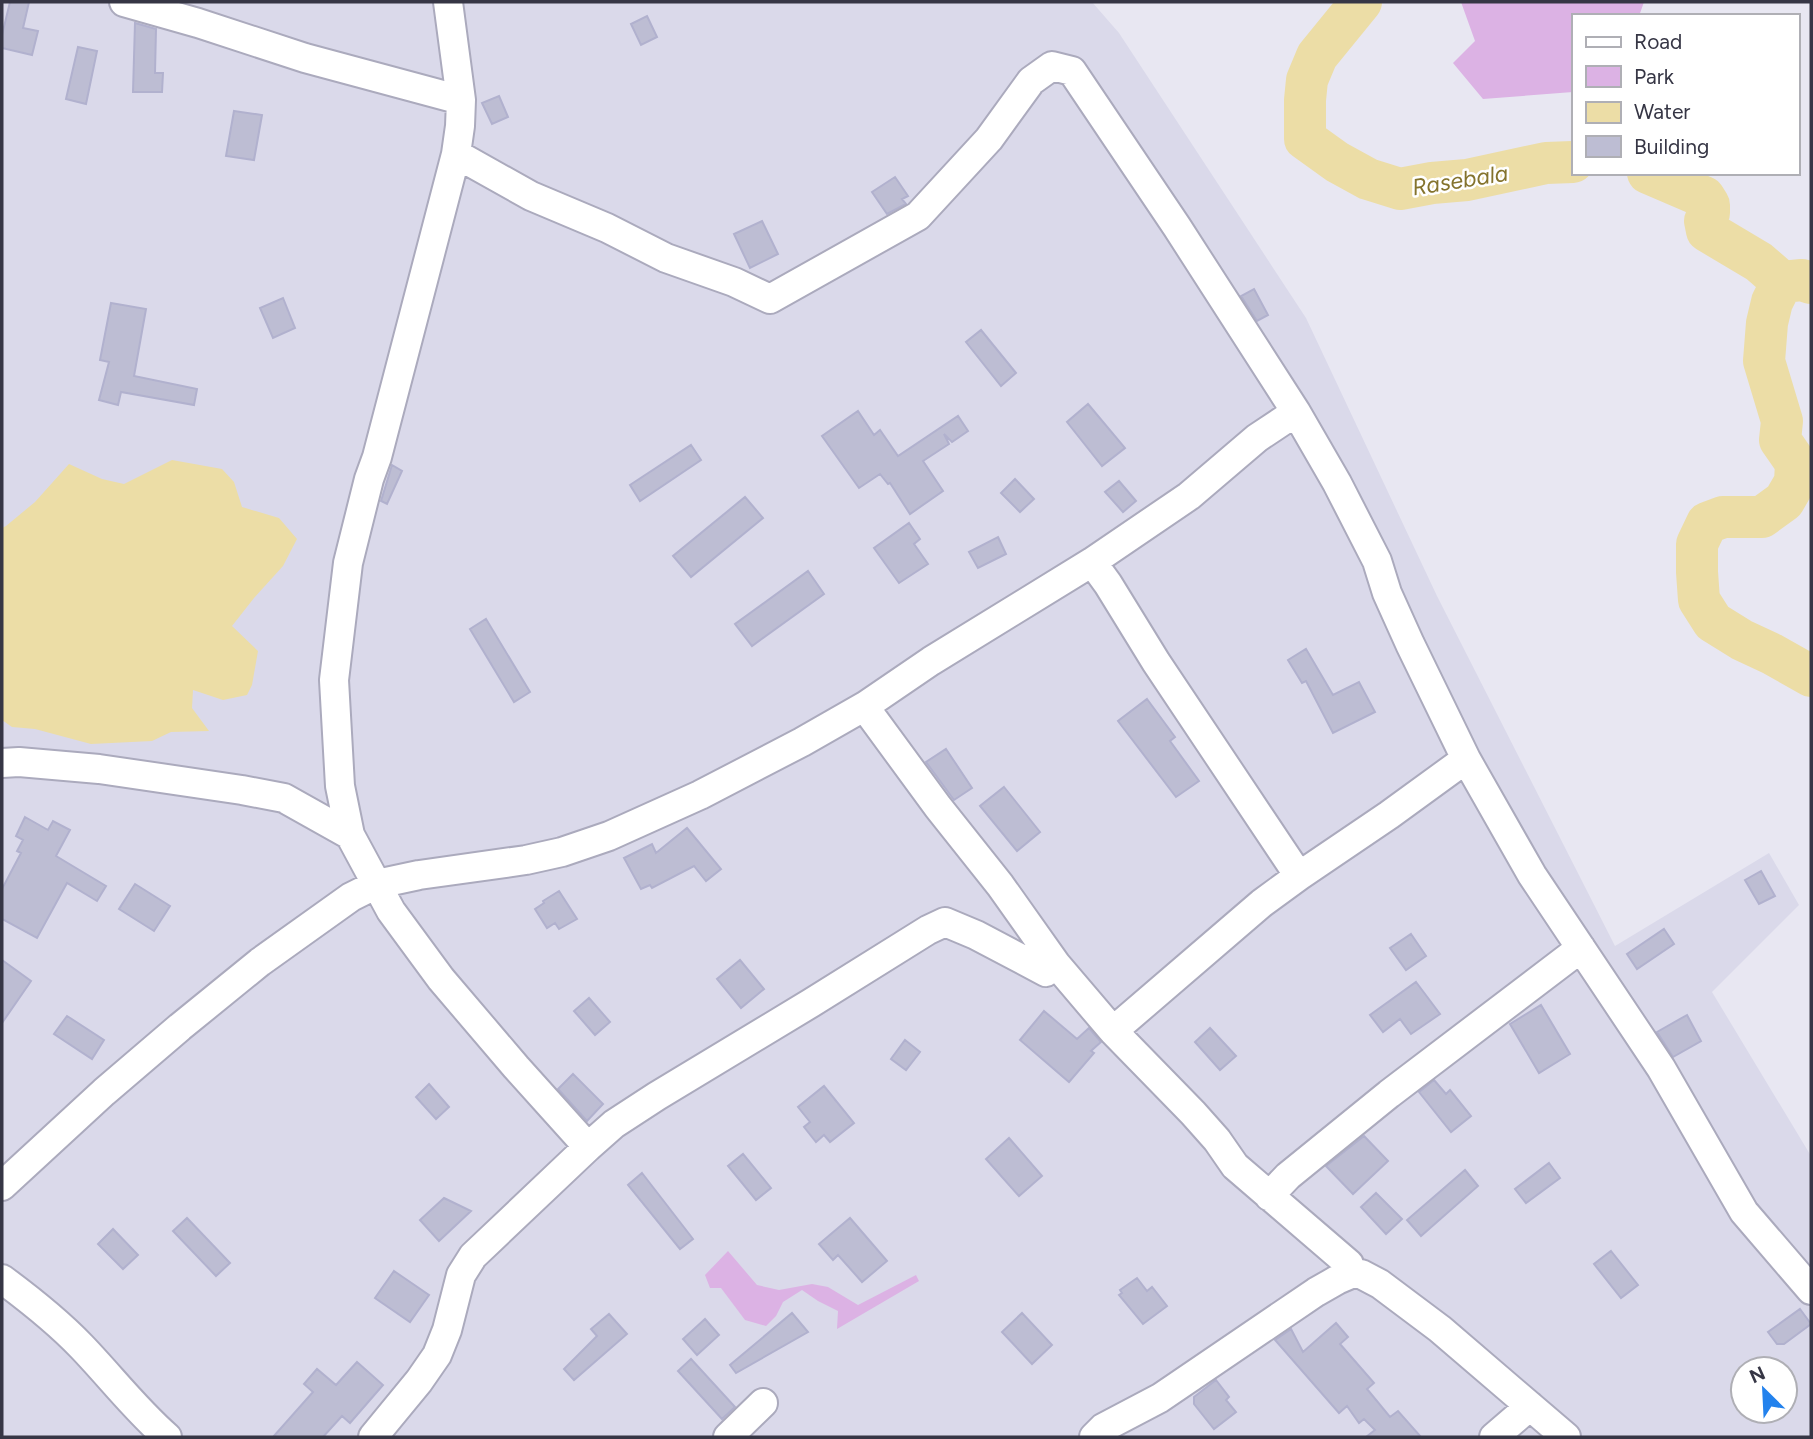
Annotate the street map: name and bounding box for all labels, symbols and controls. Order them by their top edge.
legend [1572,14,1799,175]
text: Road [1634,29,1682,54]
text: Park [1634,64,1675,89]
text: Water [1634,99,1690,124]
text: Building [1634,134,1709,159]
water label: Rasebala [1410,159,1510,201]
north arrow [1729,1355,1799,1425]
text: N [1746,1361,1769,1388]

